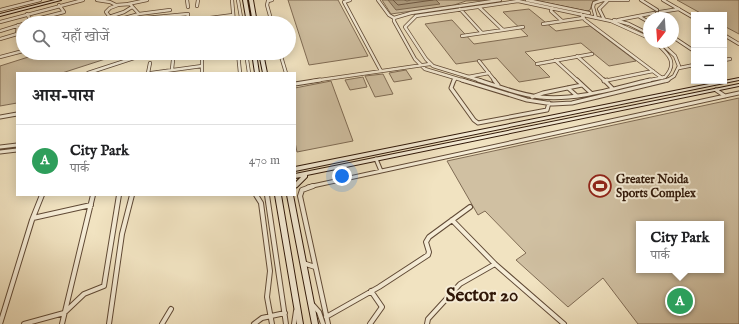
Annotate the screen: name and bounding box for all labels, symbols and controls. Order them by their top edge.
north arrow [643,12,679,48]
map controls [691,12,727,84]
button: + [691,12,727,48]
search box [16,16,296,60]
icon: search [30,27,52,49]
text: यहाँ खोजें [62,27,109,46]
button: − [691,48,727,84]
text: आस-पास [32,86,94,107]
text: City Park [70,141,129,160]
text: A [41,152,49,169]
text: 470 m [249,152,280,169]
text: पार्क [70,160,89,177]
your location [332,166,352,186]
place label: Greater Noida Sports Complex [616,172,696,202]
sports icon: Greater Noida Sports Complex [587,173,613,199]
popup [636,221,724,273]
text: City Park [651,228,709,247]
text: पार्क [651,247,670,264]
district label: Sector 20 [446,284,518,308]
pin: A [667,286,693,316]

